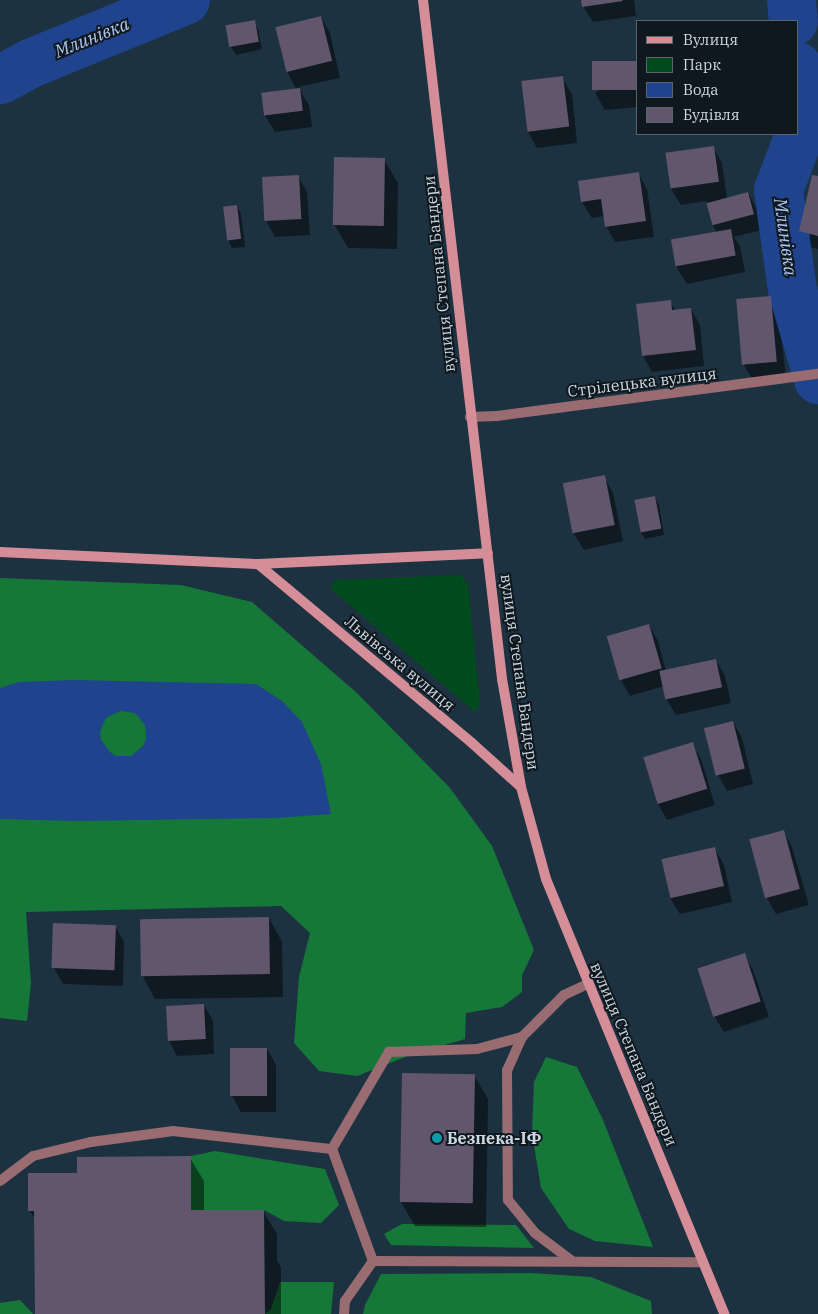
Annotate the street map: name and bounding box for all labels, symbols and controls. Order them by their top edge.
water label: Млинівка [52,13,132,63]
legend [636,20,798,135]
text: Вулиця [683,30,738,49]
text: Парк [683,55,721,74]
text: Вода [683,80,719,99]
text: Будівля [683,105,740,124]
street label: вулиця Степана Бандери [419,175,459,373]
water label: Млинівка [769,197,801,277]
street label: Стрілецька вулиця [566,363,718,401]
street label: вулиця Степана Бандери [497,573,543,771]
street label: Львівська вулиця [341,611,459,715]
street label: вулиця Степана Бандери [586,959,682,1149]
place label: Безпека-ІФ [447,1128,542,1148]
marker: Безпека-ІФ [431,1132,443,1144]

